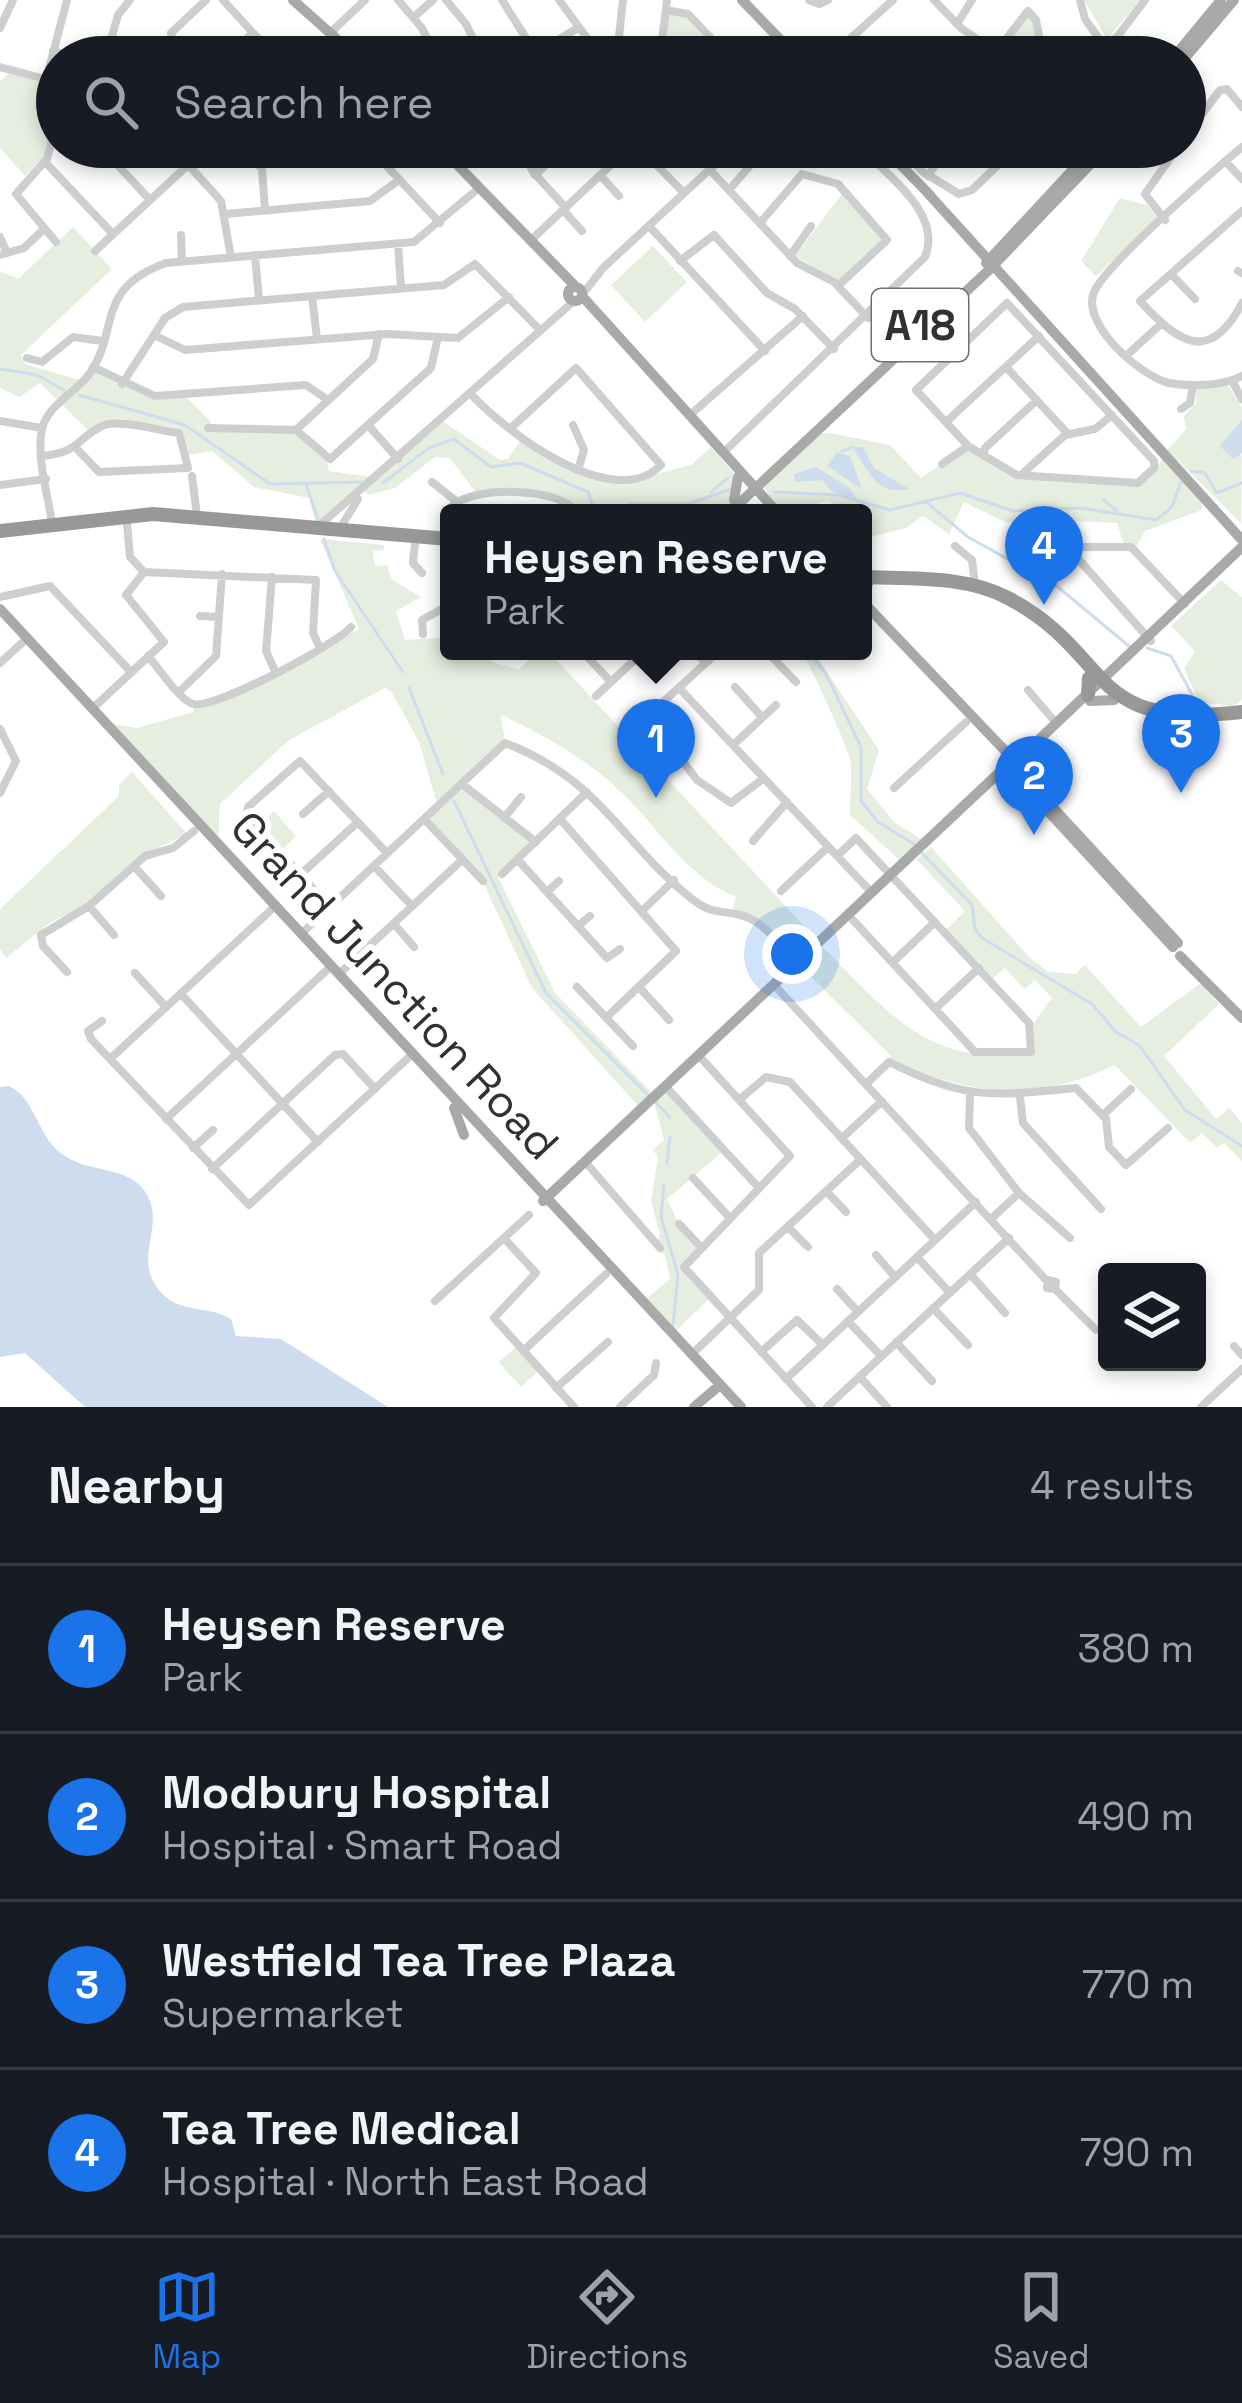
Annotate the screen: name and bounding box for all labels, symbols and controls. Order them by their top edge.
search box [36,36,1206,168]
icon: search [78,69,144,135]
text: Search here [174,74,433,131]
road number: A18 [872,289,968,361]
popup [440,504,872,660]
pin: 4 [1005,506,1083,605]
text: Heysen Reserve [484,529,828,586]
text: Park [484,586,565,635]
pin: 3 [1142,694,1220,793]
pin: 1 [617,699,695,798]
pin: 2 [995,736,1073,835]
street label: Grand Junction Road [218,799,571,1171]
your location [762,924,822,984]
map controls [1098,1263,1206,1371]
button: layers [1098,1263,1206,1371]
text: Nearby [48,1453,225,1518]
text: 4 results [1030,1461,1194,1510]
text: Heysen Reserve [162,1596,506,1653]
text: 1 [78,1624,96,1673]
text: 380 m [1078,1624,1194,1673]
text: Park [162,1653,243,1702]
text: Modbury Hospital [162,1764,551,1821]
text: 2 [75,1792,99,1841]
text: 490 m [1077,1792,1194,1841]
text: Hospital · Smart Road [162,1821,562,1870]
text: Westfield Tea Tree Plaza [162,1932,676,1989]
text: 3 [75,1960,99,2009]
text: 770 m [1082,1960,1194,2009]
text: Supermarket [162,1989,404,2038]
text: Tea Tree Medical [162,2100,521,2157]
text: 4 [75,2128,99,2177]
text: 790 m [1080,2128,1194,2177]
text: Hospital · North East Road [162,2157,649,2206]
tab: Map [153,2264,221,2378]
tab: Directions [526,2264,688,2378]
tab: Saved [993,2264,1089,2378]

